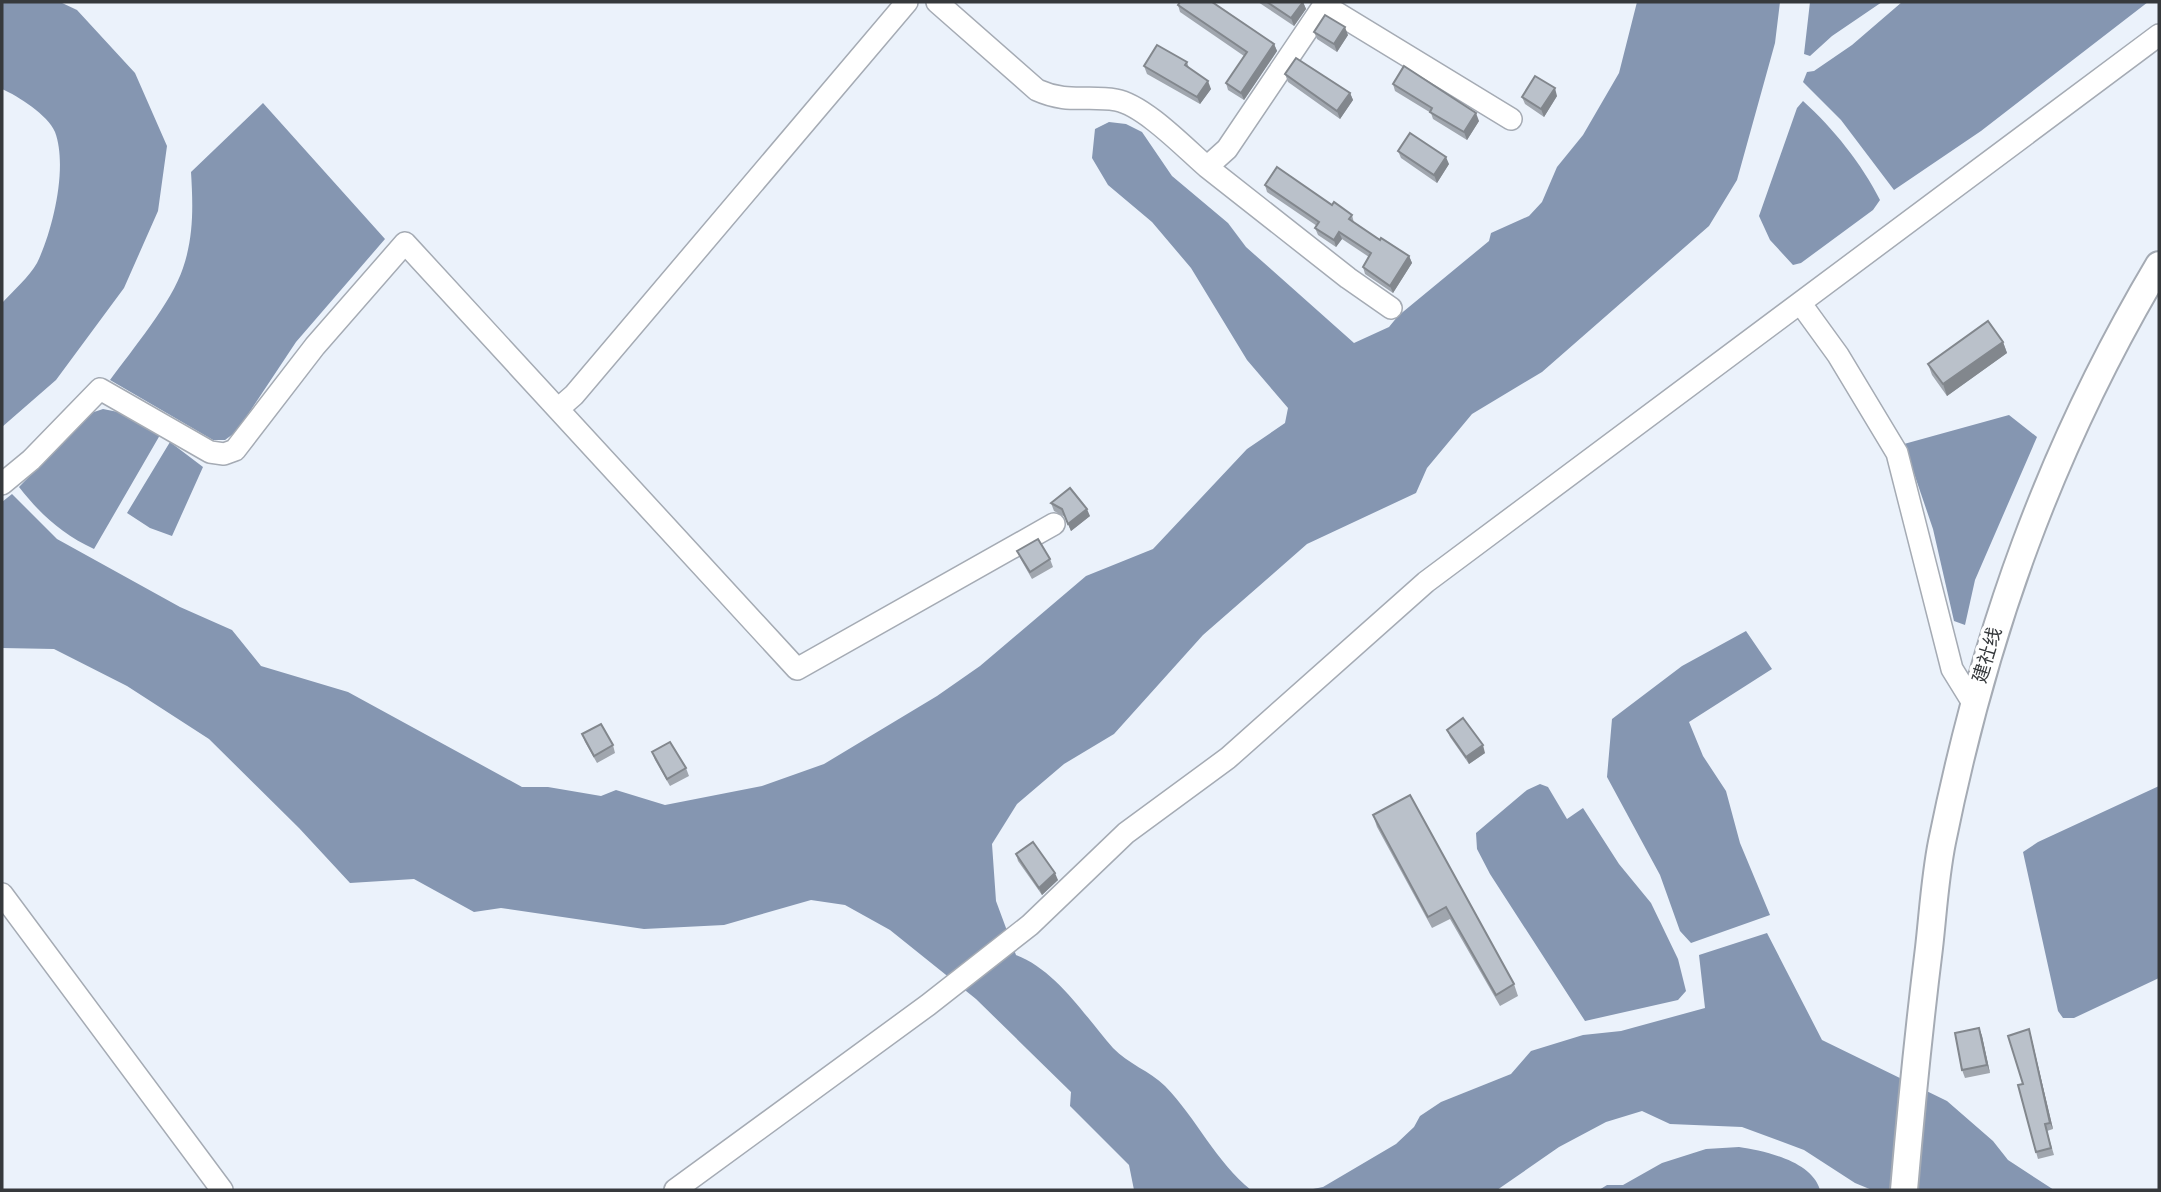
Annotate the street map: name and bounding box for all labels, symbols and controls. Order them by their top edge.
street label: 建社线 [1966,624,2008,686]

